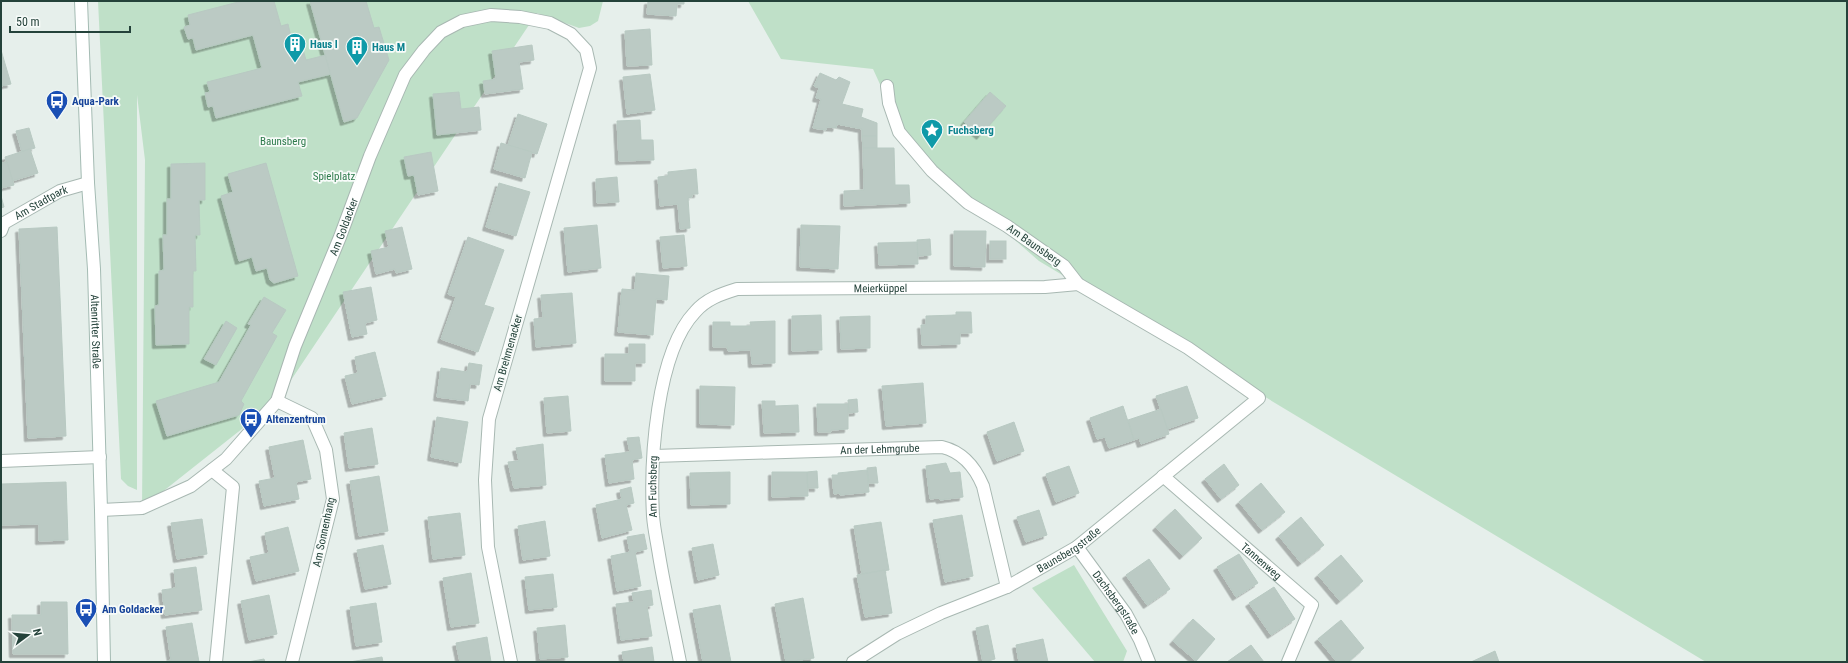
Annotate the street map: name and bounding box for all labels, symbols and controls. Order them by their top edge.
scale bar [10,8,130,34]
text: 50 m [16,15,40,29]
building icon: Haus I [282,31,308,64]
building icon: Haus M [344,34,370,67]
place label: Haus I [310,38,338,51]
place label: Haus M [372,41,405,54]
bus stop icon: Aqua-Park [44,88,70,121]
place label: Aqua-Park [72,95,120,108]
place icon: Fuchsberg [919,117,945,150]
place label: Fuchsberg [948,124,994,137]
park label: Baunsberg [260,135,306,148]
park label: Spielplatz [313,170,355,183]
street label: Am Stadtpark [12,183,69,222]
street label: Am Goldacker [327,195,361,257]
street label: Am Baunsberg [1004,222,1064,268]
street label: Meierküppel [854,281,907,295]
street label: Altenritter Straße [88,294,103,369]
street label: Am Brehmenacker [491,312,525,393]
bus stop icon: Altenzentrum [238,406,264,439]
place label: Altenzentrum [266,413,326,426]
street label: An der Lehmgrube [840,441,920,457]
street label: Am Fuchsberg [646,455,660,518]
street label: Am Sonnenhang [310,496,338,568]
street label: Baunsbergstraße [1034,524,1103,575]
street label: Tannenweg [1238,540,1284,582]
street label: Dachsbergstraße [1090,568,1142,636]
bus stop icon: Am Goldacker [73,596,99,629]
place label: Am Goldacker [102,603,164,616]
north arrow [8,615,48,655]
text: N [30,627,44,638]

